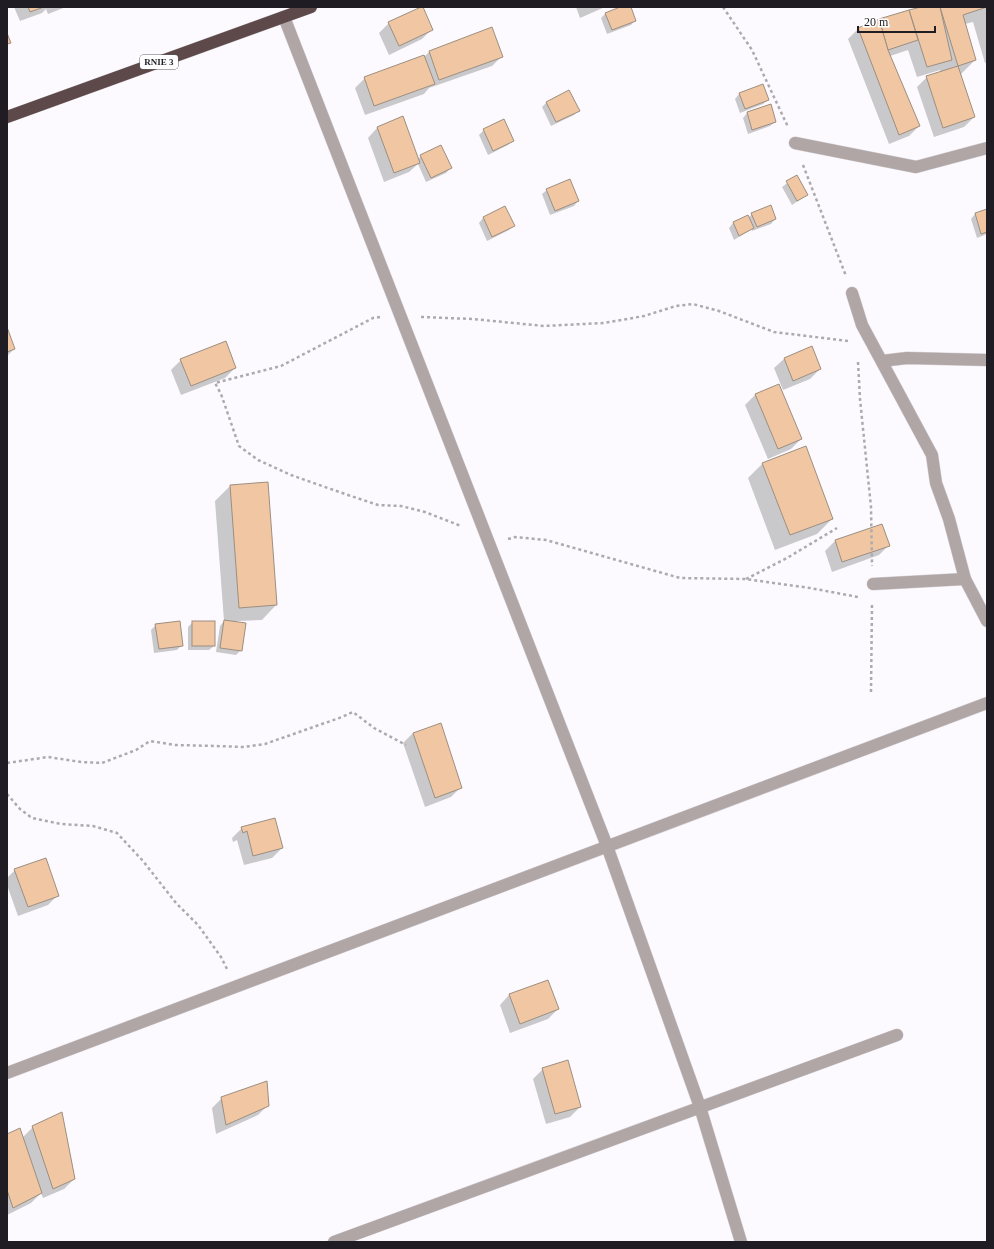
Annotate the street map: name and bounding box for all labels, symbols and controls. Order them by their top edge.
scale bar [858,8,935,34]
text: 20 m [864,15,889,29]
road number: RNIE 3 [140,55,178,69]

